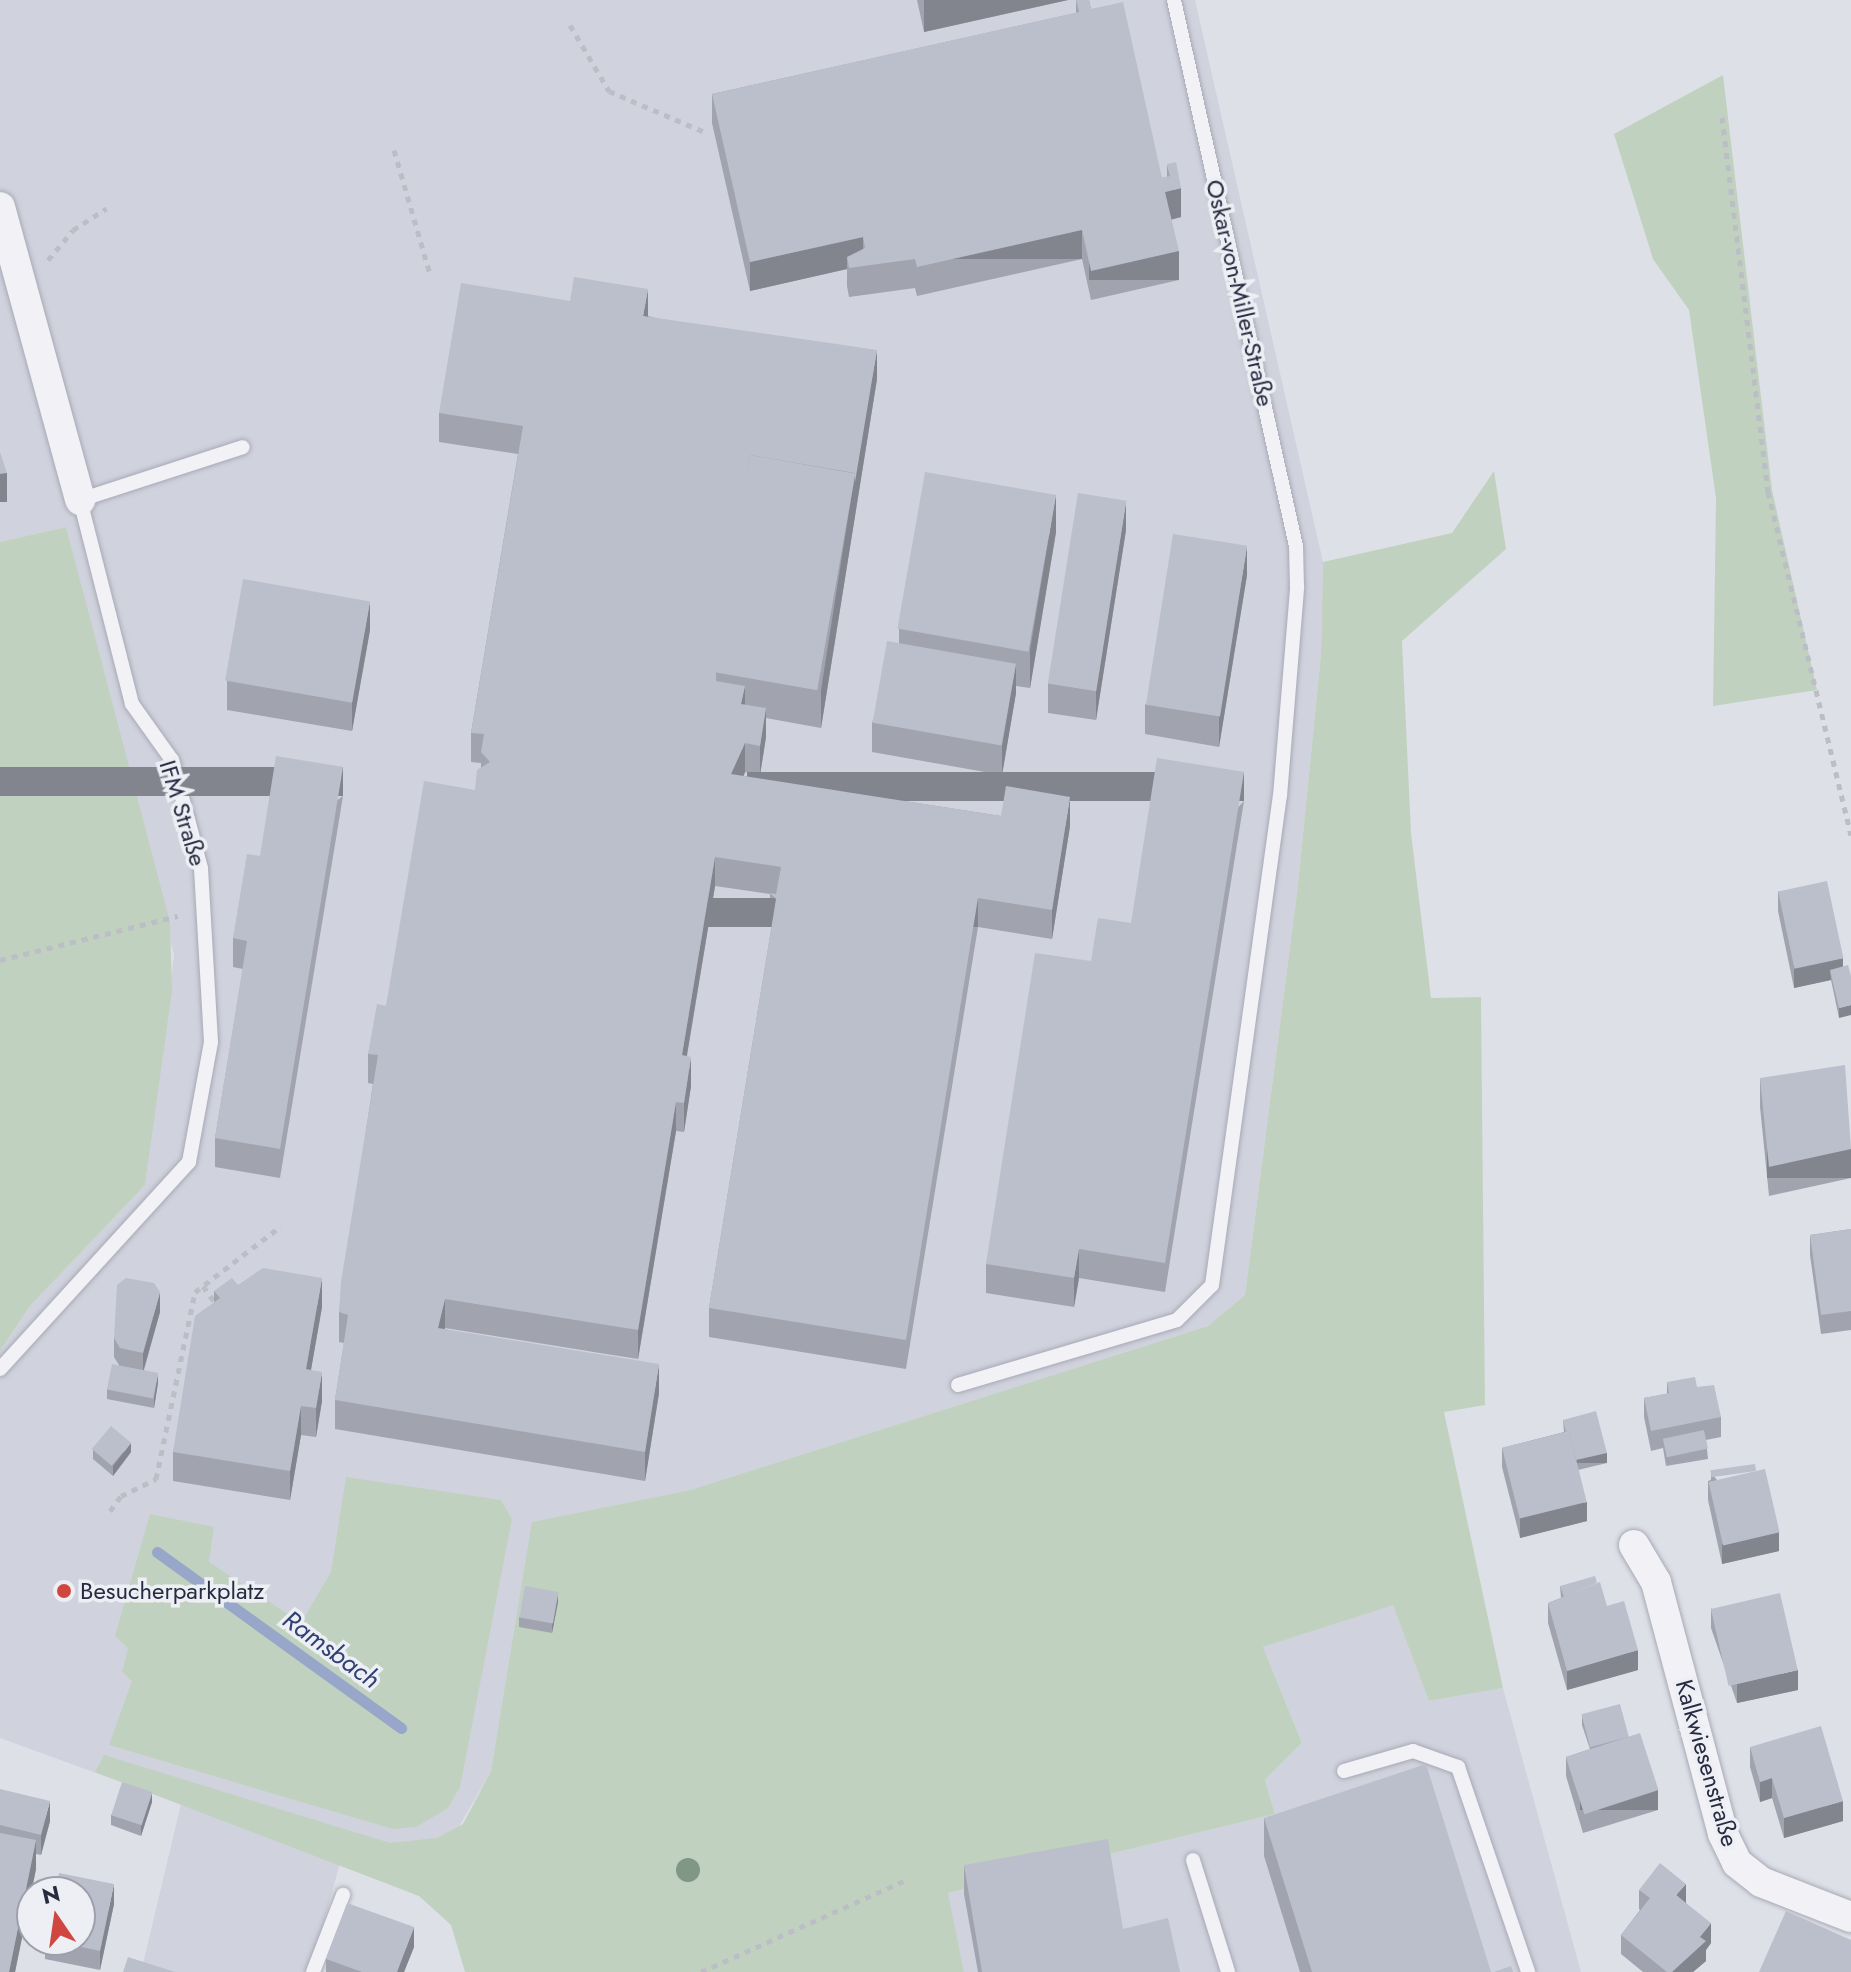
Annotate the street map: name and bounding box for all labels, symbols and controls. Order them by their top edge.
street label: Oskar-von-Miller-Straße [1200,177,1280,409]
street label: IFM Straße [153,757,213,869]
place label: Besucherparkplatz [80,1577,264,1605]
marker: Besucherparkplatz [55,1582,73,1600]
water label: Ramsbach [276,1604,386,1696]
street label: Kalkwiesenstraße [1669,1676,1745,1850]
north arrow [16,1876,96,1956]
text: N [39,1877,63,1912]

